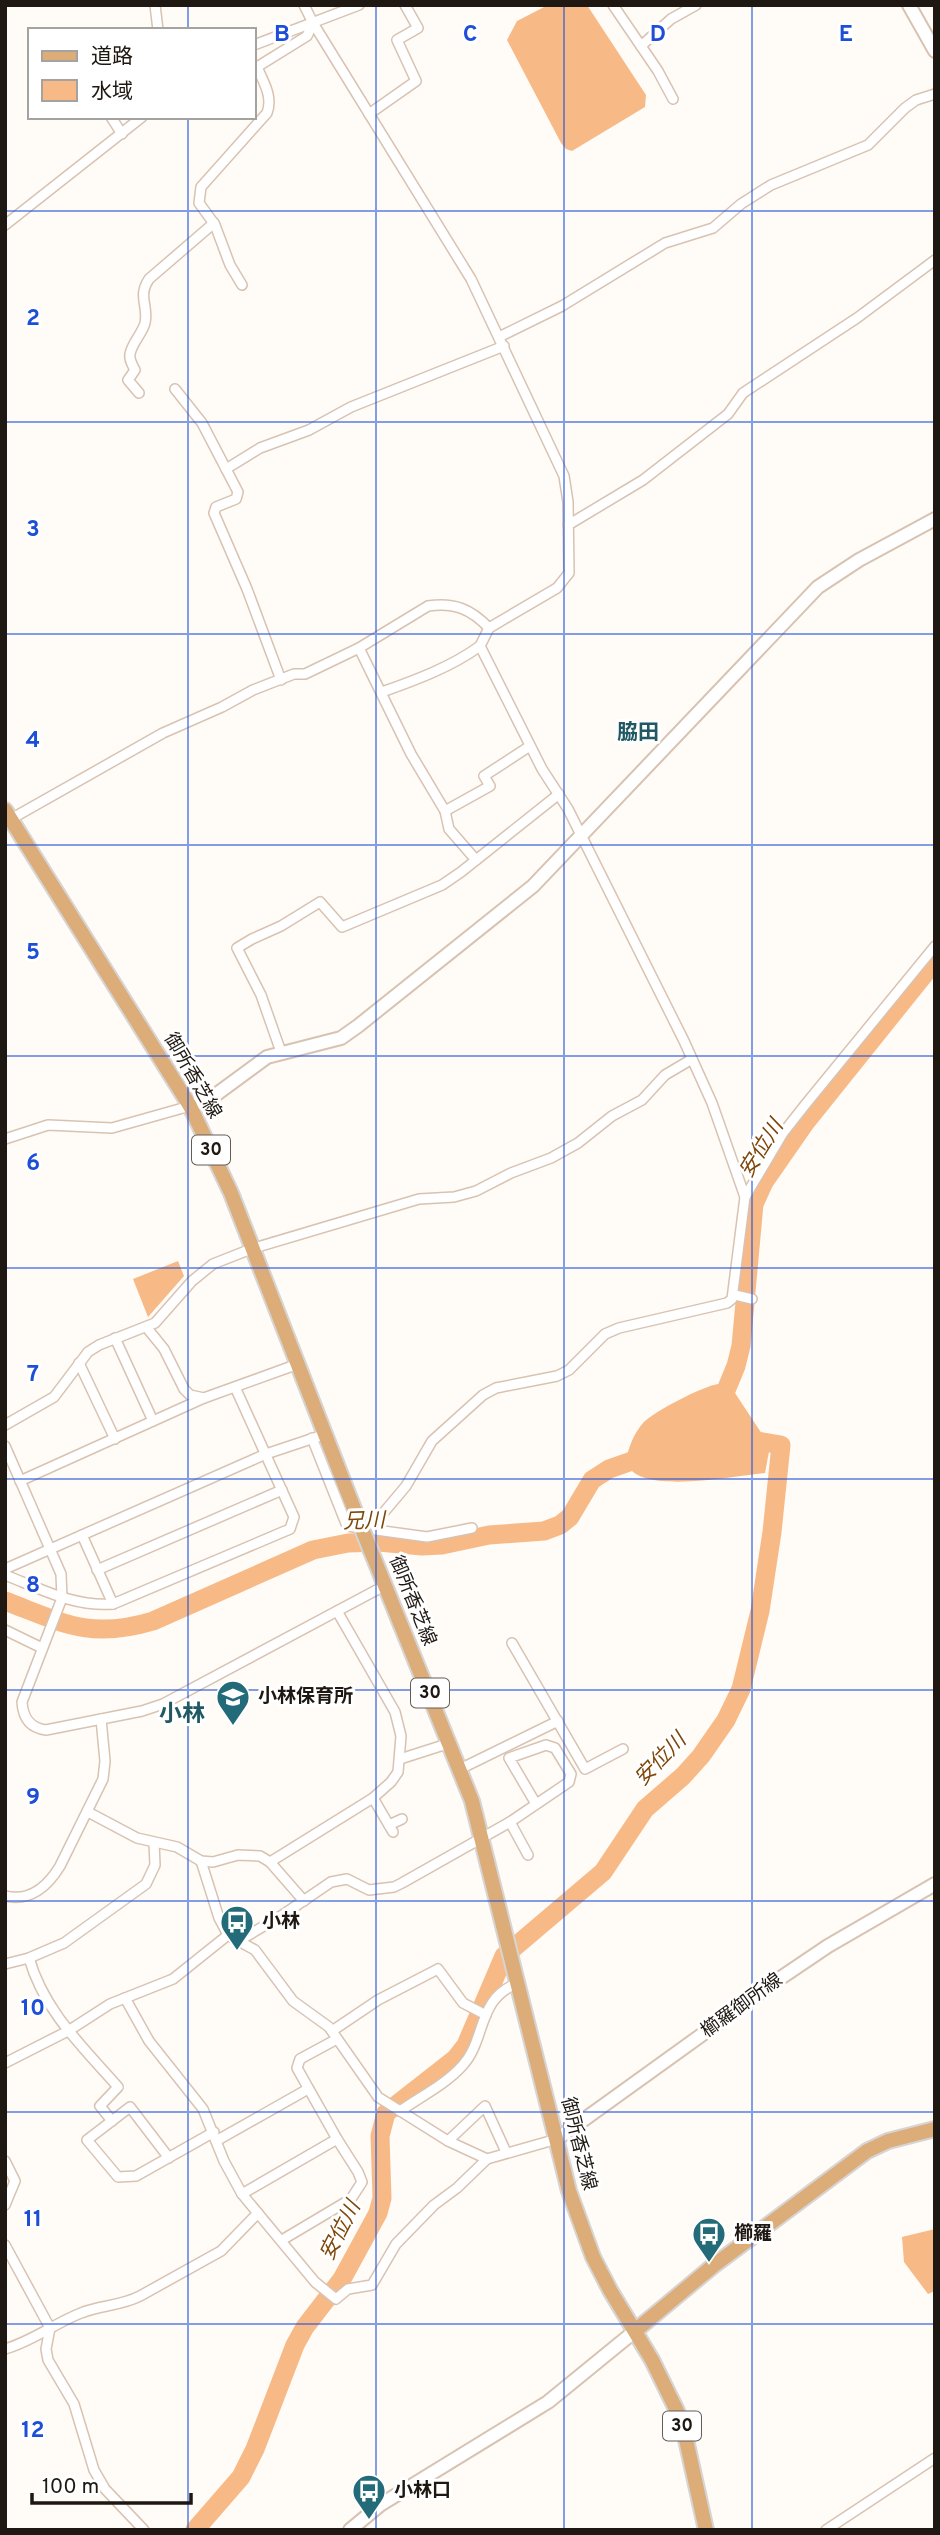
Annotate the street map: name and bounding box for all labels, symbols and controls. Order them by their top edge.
text: B [274,21,290,50]
text: C [463,21,477,50]
text: D [650,21,666,50]
text: E [839,21,853,50]
legend [28,28,256,119]
text: 道路 [91,44,133,71]
text: 水域 [91,79,133,106]
text: 2 [26,305,40,334]
text: 3 [26,516,40,545]
district label: 脇田 [617,720,659,747]
text: 4 [26,727,40,756]
text: 5 [26,939,40,968]
street label: 御所香芝線 [158,1029,226,1123]
water label: 安位川 [734,1113,791,1183]
road number: 30 [192,1135,230,1164]
text: 6 [26,1150,40,1179]
text: 7 [27,1361,39,1390]
water label: 兄川 [343,1508,387,1536]
street label: 御所香芝線 [383,1552,441,1650]
text: 8 [26,1572,40,1601]
school or university icon: 小林保育所 [214,1678,252,1727]
road number: 30 [411,1678,449,1708]
place label: 小林保育所 [258,1685,353,1709]
district label: 小林 [159,1701,205,1730]
water label: 安位川 [629,1727,694,1792]
text: 9 [26,1784,40,1813]
bus stop icon: 小林 [218,1903,256,1952]
place label: 小林 [262,1910,300,1934]
street label: 櫛羅御所線 [697,1968,787,2044]
text: 10 [21,1995,45,2024]
street label: 御所香芝線 [555,2095,601,2193]
water label: 安位川 [315,2195,368,2265]
text: 11 [24,2206,42,2235]
bus stop icon: 櫛羅 [690,2215,728,2264]
place label: 櫛羅 [734,2222,772,2246]
road number: 30 [663,2412,701,2440]
text: 12 [21,2417,45,2446]
scale bar [32,2462,191,2506]
bus stop icon: 小林口 [350,2472,388,2521]
text: 100 m [42,2474,99,2501]
place label: 小林口 [394,2479,451,2503]

